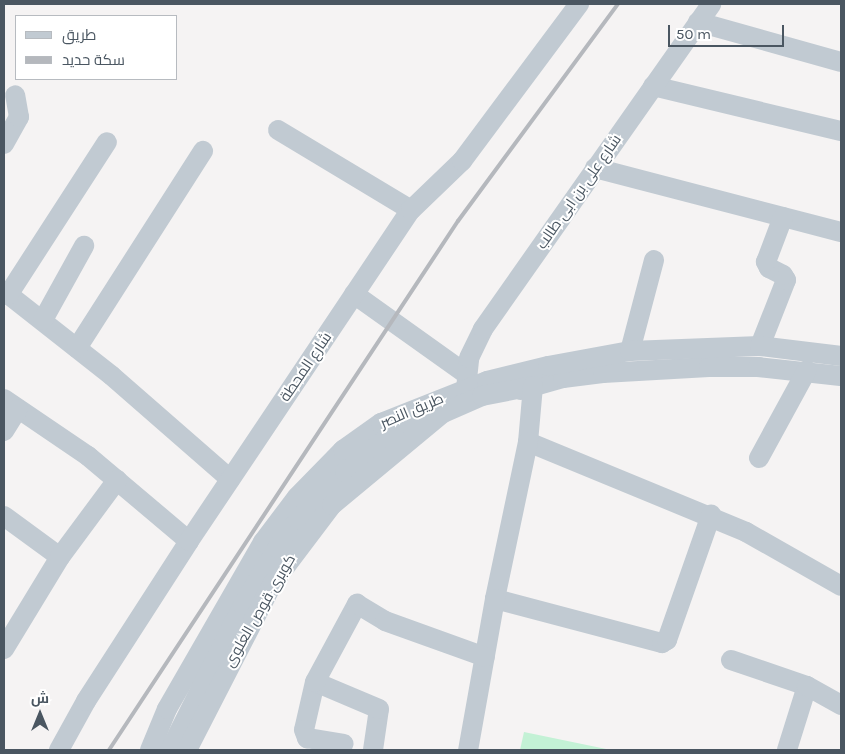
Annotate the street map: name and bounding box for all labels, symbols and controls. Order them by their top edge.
legend [15,15,178,80]
scale bar [670,15,786,47]
text: 50 m [676,25,711,43]
text: طريق [62,26,96,44]
text: سكة حديد [62,51,125,69]
street label: شارع على بن ابى طالب [533,131,625,253]
street label: شارع المحطة [276,329,336,405]
street label: طريق النصر [378,390,446,432]
street label: كوبرى قوص العلوى [220,551,300,671]
north arrow [15,689,65,739]
text: ش [31,690,49,707]

